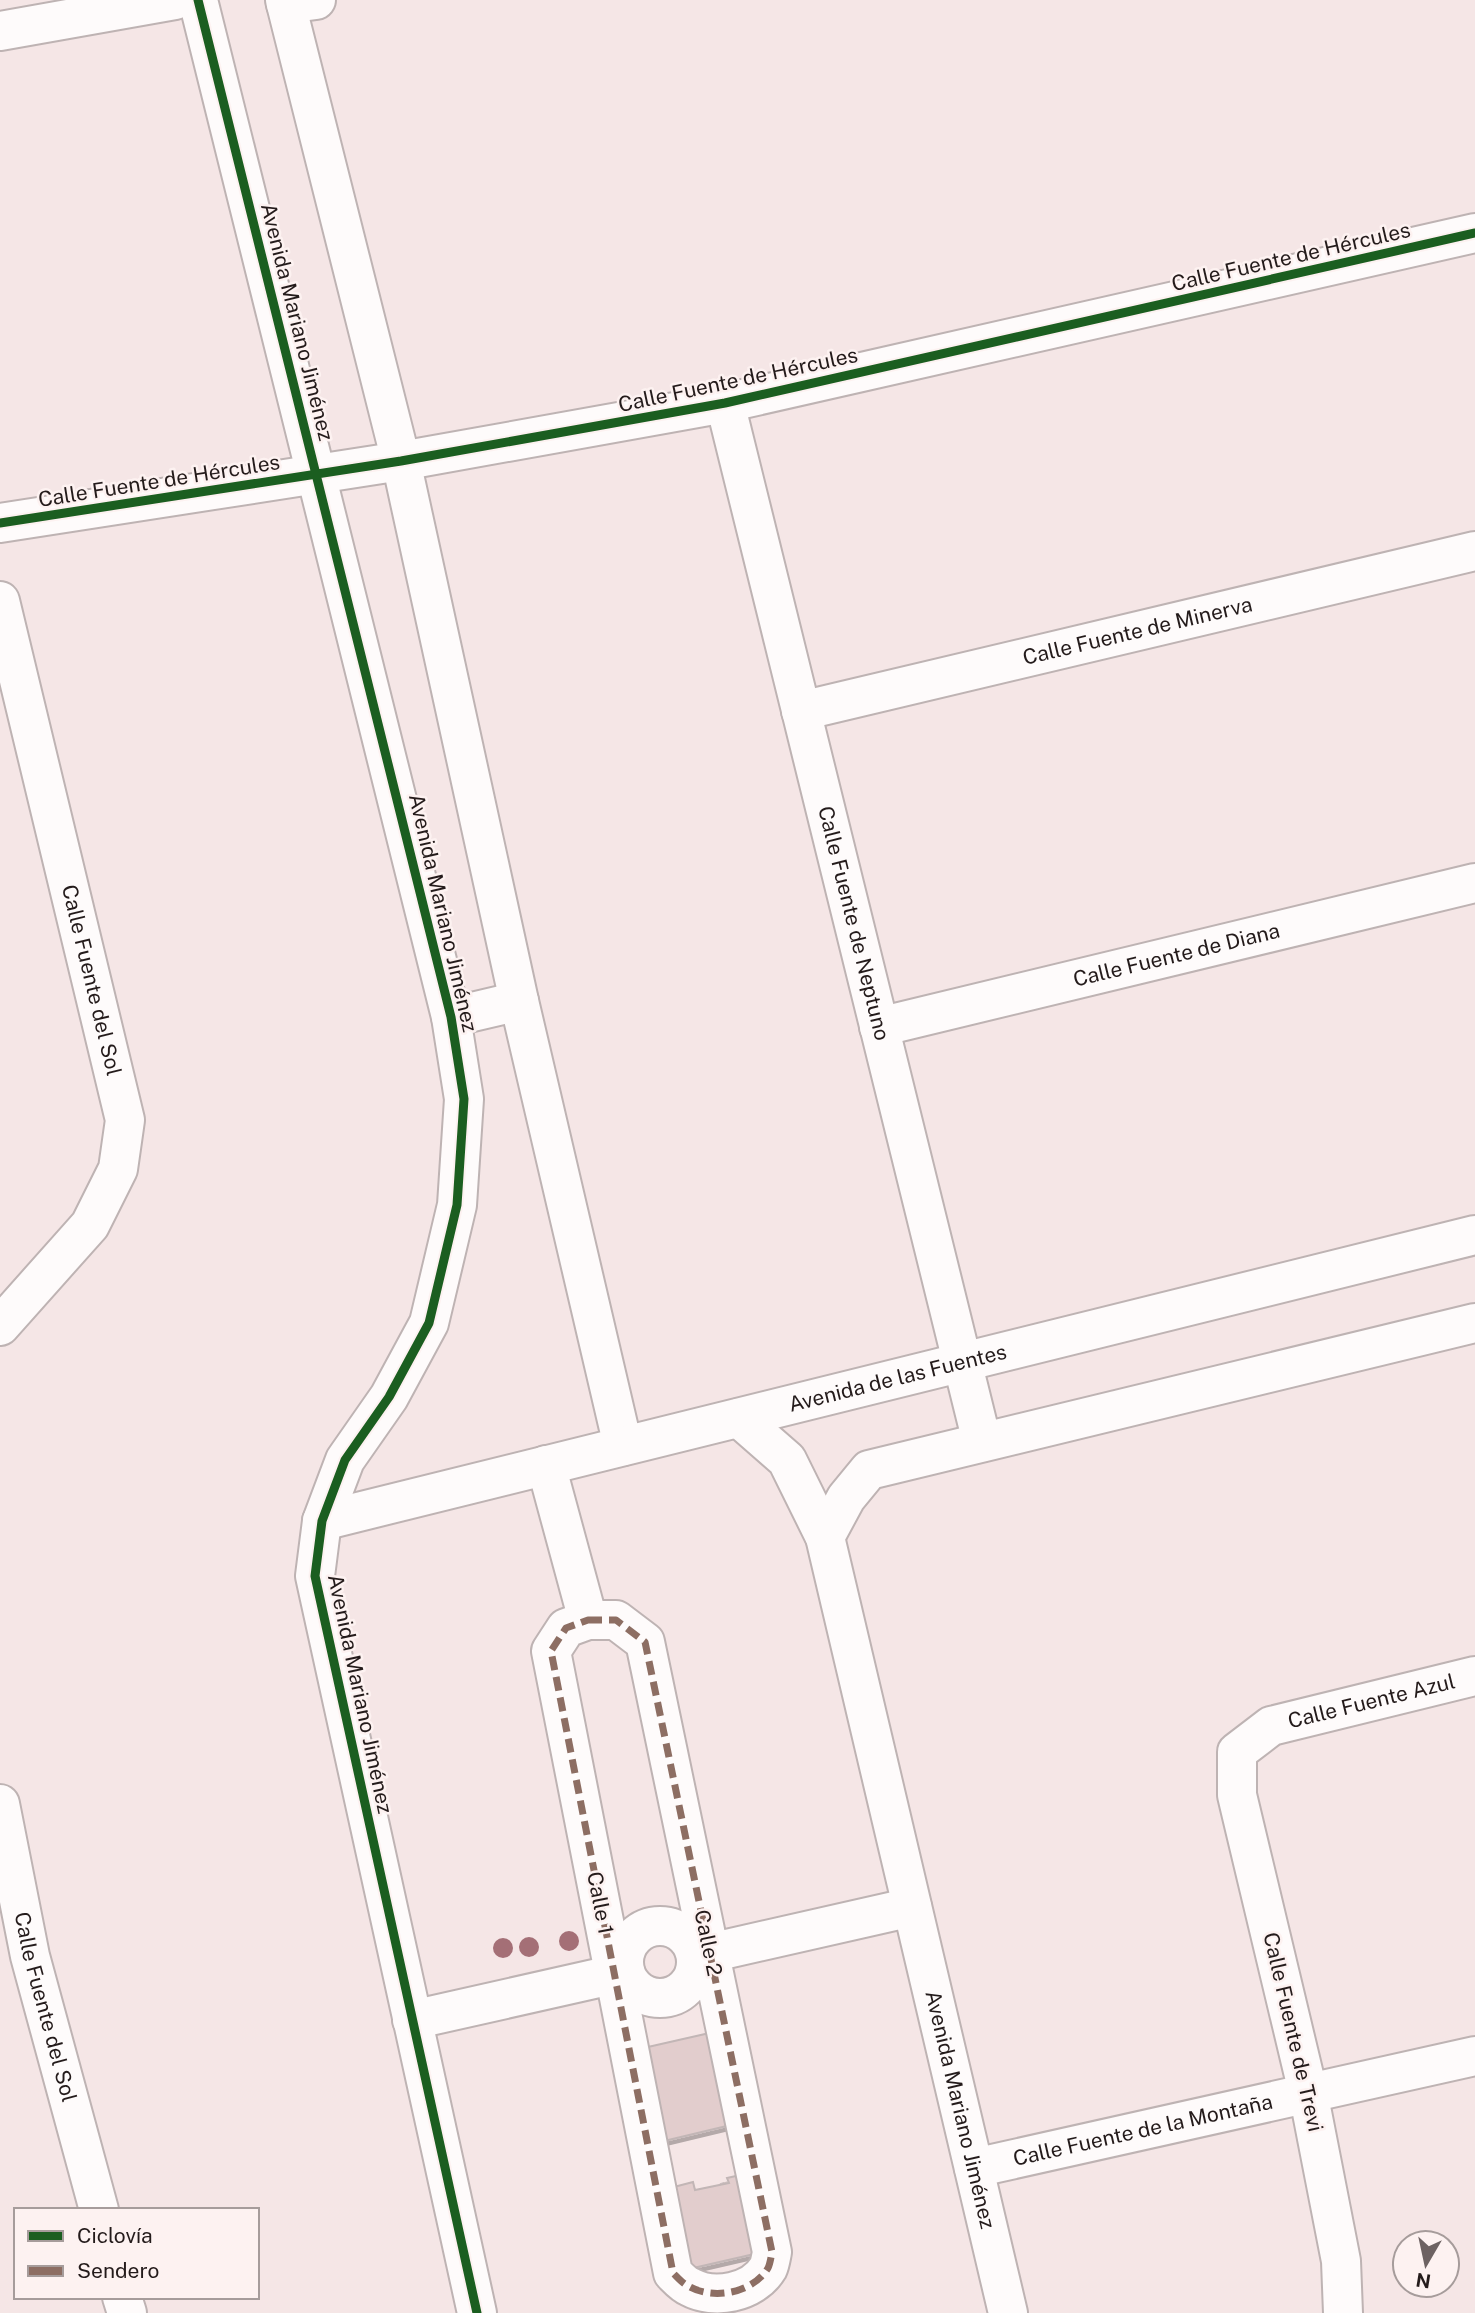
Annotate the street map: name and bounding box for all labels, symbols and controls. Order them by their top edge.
street label: Avenida Mariano Jiménez [256,200,339,443]
street label: Calle Fuente de Hércules [1169,217,1413,296]
street label: Calle Fuente de Hércules [616,342,860,417]
street label: Calle Fuente de Hércules [36,449,282,512]
street label: Calle Fuente de Minerva [1020,591,1255,670]
street label: Avenida Mariano Jiménez [404,791,483,1035]
street label: Calle Fuente de Neptuno [813,803,895,1043]
street label: Calle Fuente del Sol [57,882,127,1078]
street label: Calle Fuente de Diana [1070,918,1282,992]
street label: Avenida de las Fuentes [786,1339,1009,1417]
street label: Avenida Mariano Jiménez [323,1572,398,1816]
street label: Calle Fuente Azul [1285,1668,1458,1733]
street label: Calle 1 [582,1869,619,1936]
street label: Calle 2 [689,1907,728,1978]
street label: Calle Fuente del Sol [10,1910,82,2105]
street label: Calle Fuente de Trevi [1258,1930,1329,2134]
street label: Avenida Mariano Jiménez [920,1988,1001,2231]
street label: Calle Fuente de la Montaña [1011,2089,1275,2171]
legend [14,2208,259,2299]
text: Ciclovía [77,2223,153,2248]
north arrow [1391,2229,1461,2299]
text: Sendero [77,2258,159,2283]
text: N [1414,2269,1432,2293]

